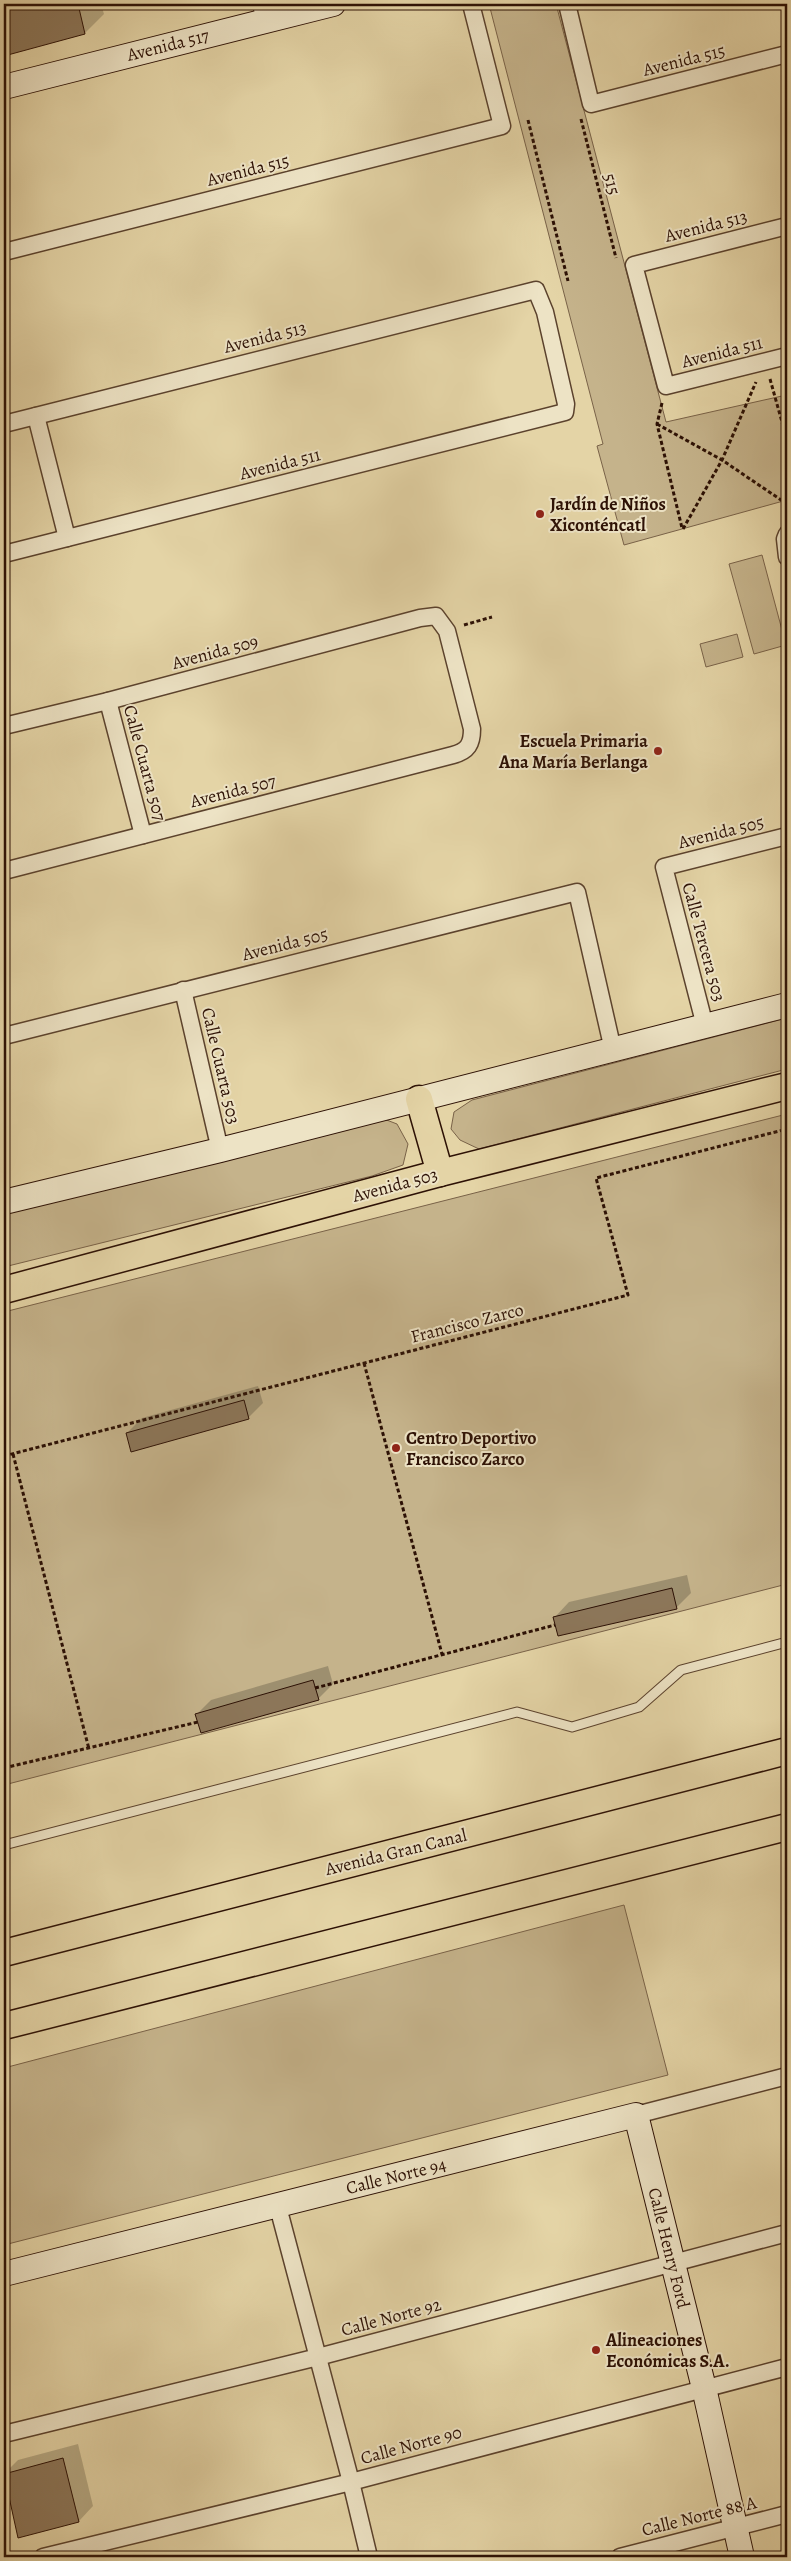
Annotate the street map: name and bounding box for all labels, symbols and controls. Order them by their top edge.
street label: Avenida 517 [123,23,212,67]
street label: Avenida 515 [639,38,728,82]
street label: Avenida 515 [203,148,292,192]
street label: 515 [598,171,626,197]
street label: Avenida 513 [661,204,750,248]
street label: Avenida 513 [220,315,309,359]
street label: Avenida 511 [678,330,765,374]
street label: Avenida 511 [236,442,323,486]
place label: Jardín de Niños Xiconténcatl [550,492,666,537]
marker: Jardín de Niños Xiconténcatl [534,508,546,520]
street label: Avenida 509 [168,629,261,675]
street label: Calle Cuarta 507 [118,702,172,824]
place label: Escuela Primaria Ana María Berlanga [498,729,648,774]
marker: Escuela Primaria Ana María Berlanga [652,745,664,757]
street label: Avenida 507 [187,769,279,813]
street label: Avenida 505 [675,810,766,854]
street label: Calle Tercera 503 [677,880,731,1004]
street label: Avenida 505 [239,922,330,966]
street label: Calle Cuarta 503 [196,1005,246,1127]
street label: Avenida 503 [349,1162,440,1208]
street label: Francisco Zarco [408,1297,526,1349]
place label: Centro Deportivo Francisco Zarco [406,1426,537,1471]
marker: Centro Deportivo Francisco Zarco [390,1442,402,1454]
street label: Avenida Gran Canal [322,1823,470,1881]
street label: Calle Norte 94 [343,2152,449,2200]
street label: Calle Henry Ford [642,2185,696,2311]
street label: Calle Norte 92 [338,2292,444,2342]
place label: Alineaciones Económicas S.A. [605,2328,730,2373]
marker: Alineaciones Económicas S.A. [590,2344,602,2356]
street label: Calle Norte 90 [358,2420,464,2470]
street label: Calle Norte 88 A [639,2490,759,2542]

